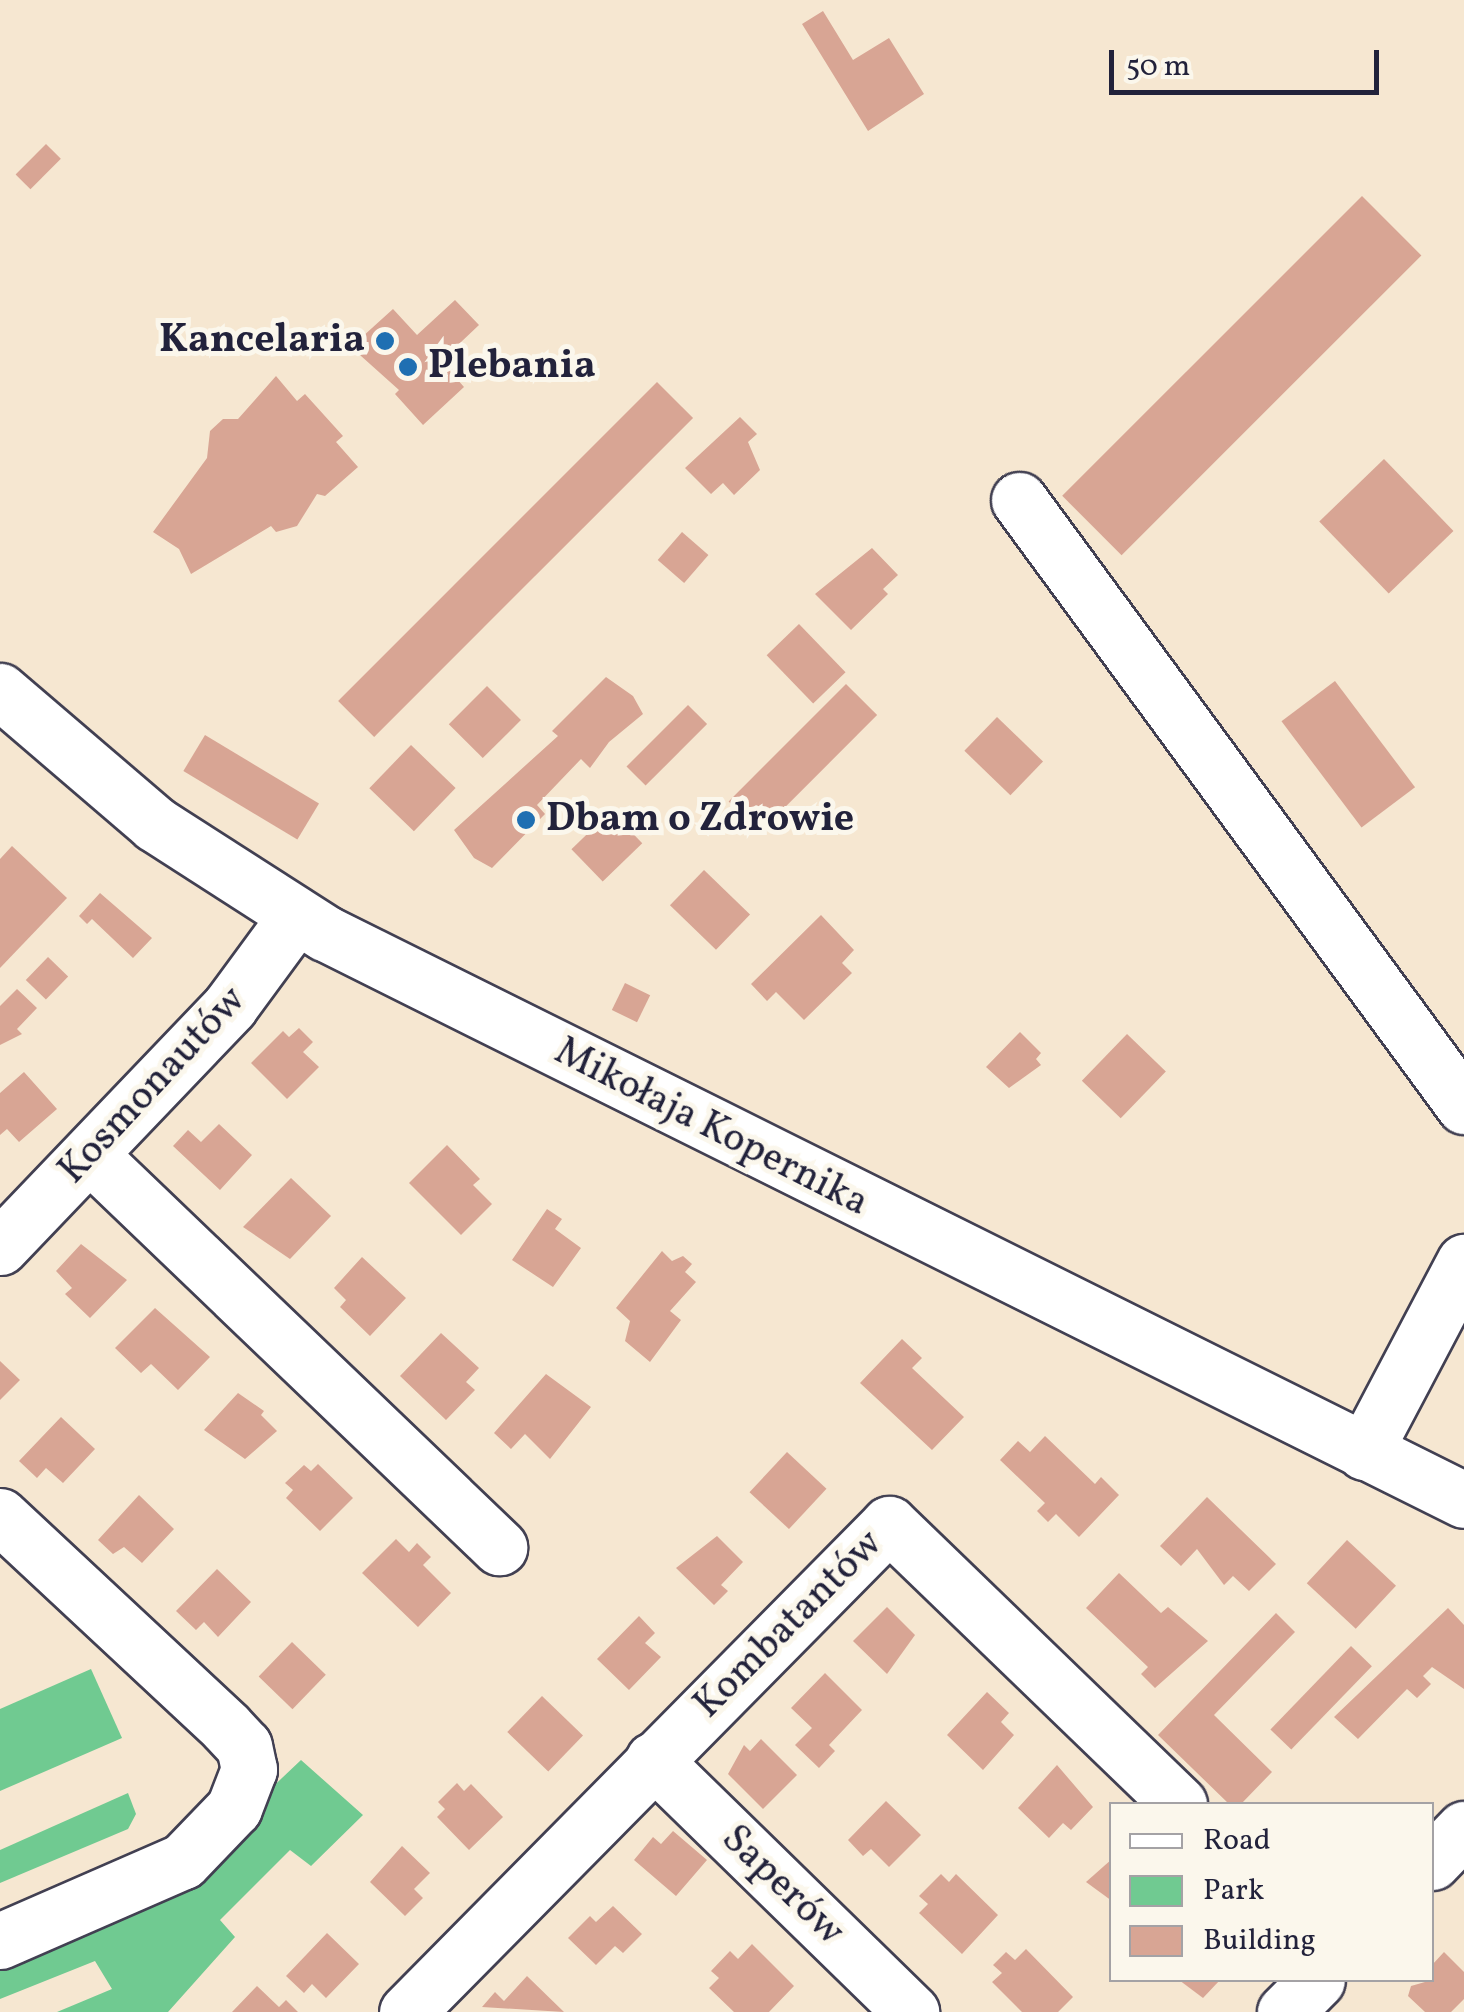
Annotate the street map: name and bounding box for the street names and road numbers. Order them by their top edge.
street label: Kosmonautów [49,977,257,1195]
street label: Mikołaja Kopernika [546,1028,876,1228]
street label: Kombatantów [685,1521,893,1729]
street label: Saperów [710,1816,854,1956]

